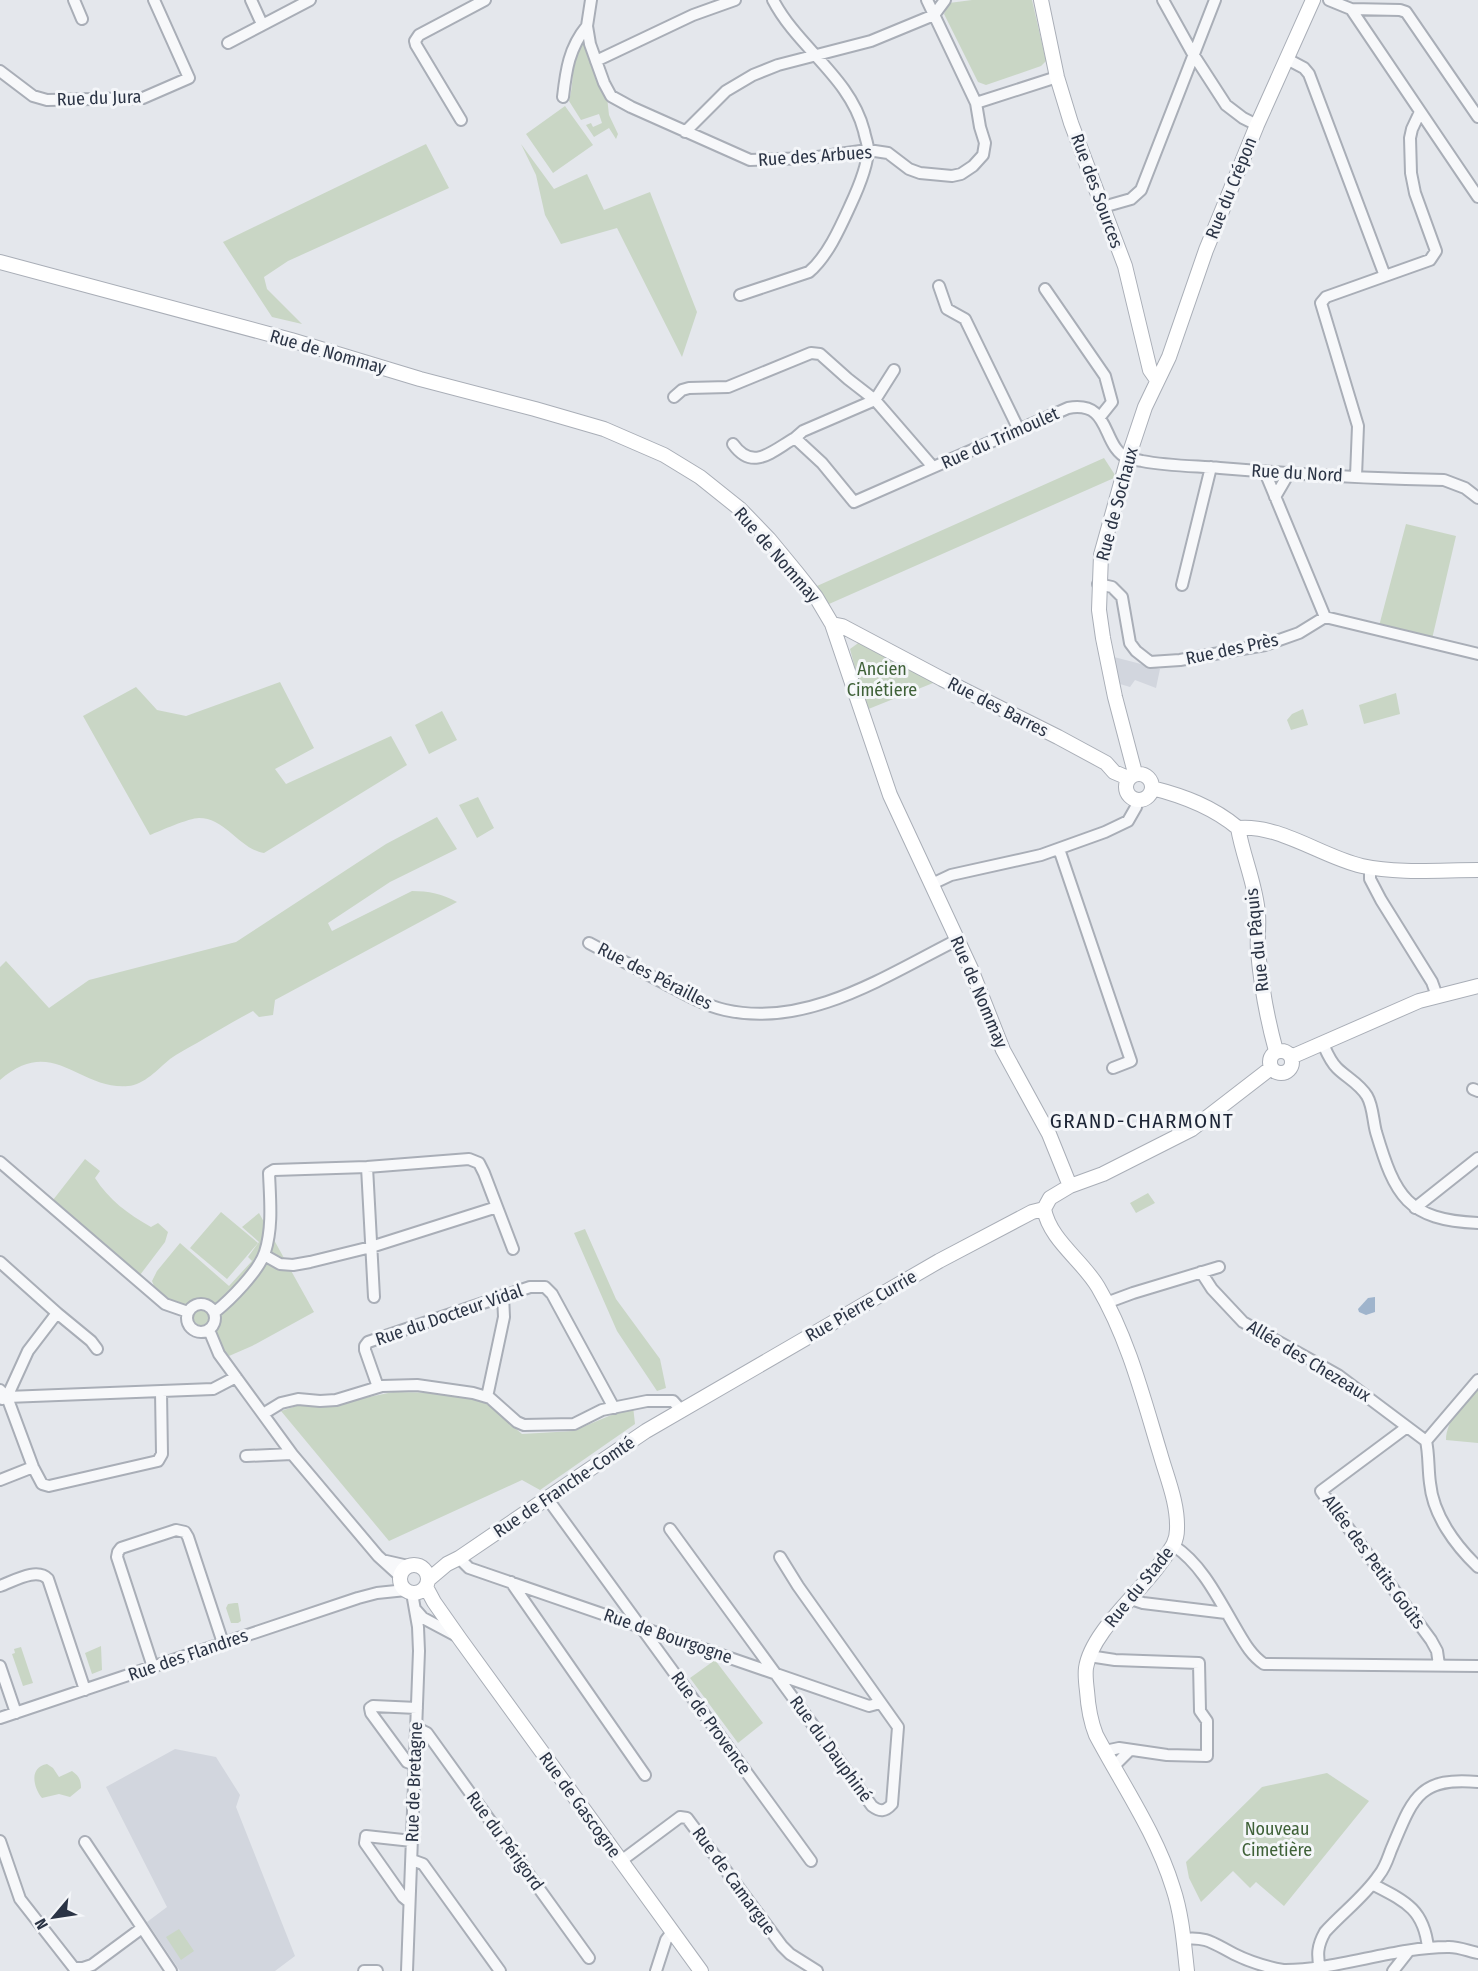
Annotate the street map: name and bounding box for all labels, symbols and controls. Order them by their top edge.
street label: Rue du Jura [56,86,142,110]
street label: Rue des Sources [1066,131,1128,252]
street label: Rue du Crépon [1201,134,1261,242]
street label: Rue des Arbues [757,141,873,171]
street label: Rue de Nommay [267,325,389,379]
street label: Rue du Trimoulet [938,402,1062,474]
street label: Rue de Sochaux [1091,445,1143,563]
street label: Rue du Nord [1251,460,1343,486]
street label: Rue de Nommay [729,503,825,607]
street label: Rue des Près [1184,628,1281,670]
park label: Ancien Cimétiere [847,658,917,701]
street label: Rue des Barres [944,672,1052,742]
street label: Rue du Pâquis [1241,887,1273,993]
street label: Rue de Nommay [945,933,1013,1051]
street label: Rue des Pérailles [594,938,716,1014]
district label: GRAND-CHARMONT [1050,1108,1234,1134]
street label: Rue Pierre Currie [802,1265,921,1347]
street label: Rue du Docteur Vidal [372,1279,526,1351]
street label: Allée des Chezeaux [1243,1315,1375,1407]
street label: Rue de Franche-Comté [489,1431,639,1542]
street label: Allée des Petits Goûts [1318,1491,1430,1633]
street label: Rue du Stade [1100,1542,1178,1632]
street label: Rue de Bourgogne [601,1604,735,1668]
street label: Rue des Flandres [125,1624,251,1686]
street label: Rue de Provence [666,1667,756,1779]
street label: Rue du Dauphiné [785,1692,877,1807]
street label: Rue de Bretagne [401,1721,427,1843]
street label: Rue de Gascogne [534,1748,626,1862]
street label: Rue du Périgord [462,1787,548,1895]
park label: Nouveau Cimetière [1242,1818,1312,1861]
street label: Rue de Camargue [687,1823,781,1939]
north arrow [24,1887,84,1947]
text: N [31,1915,52,1933]

